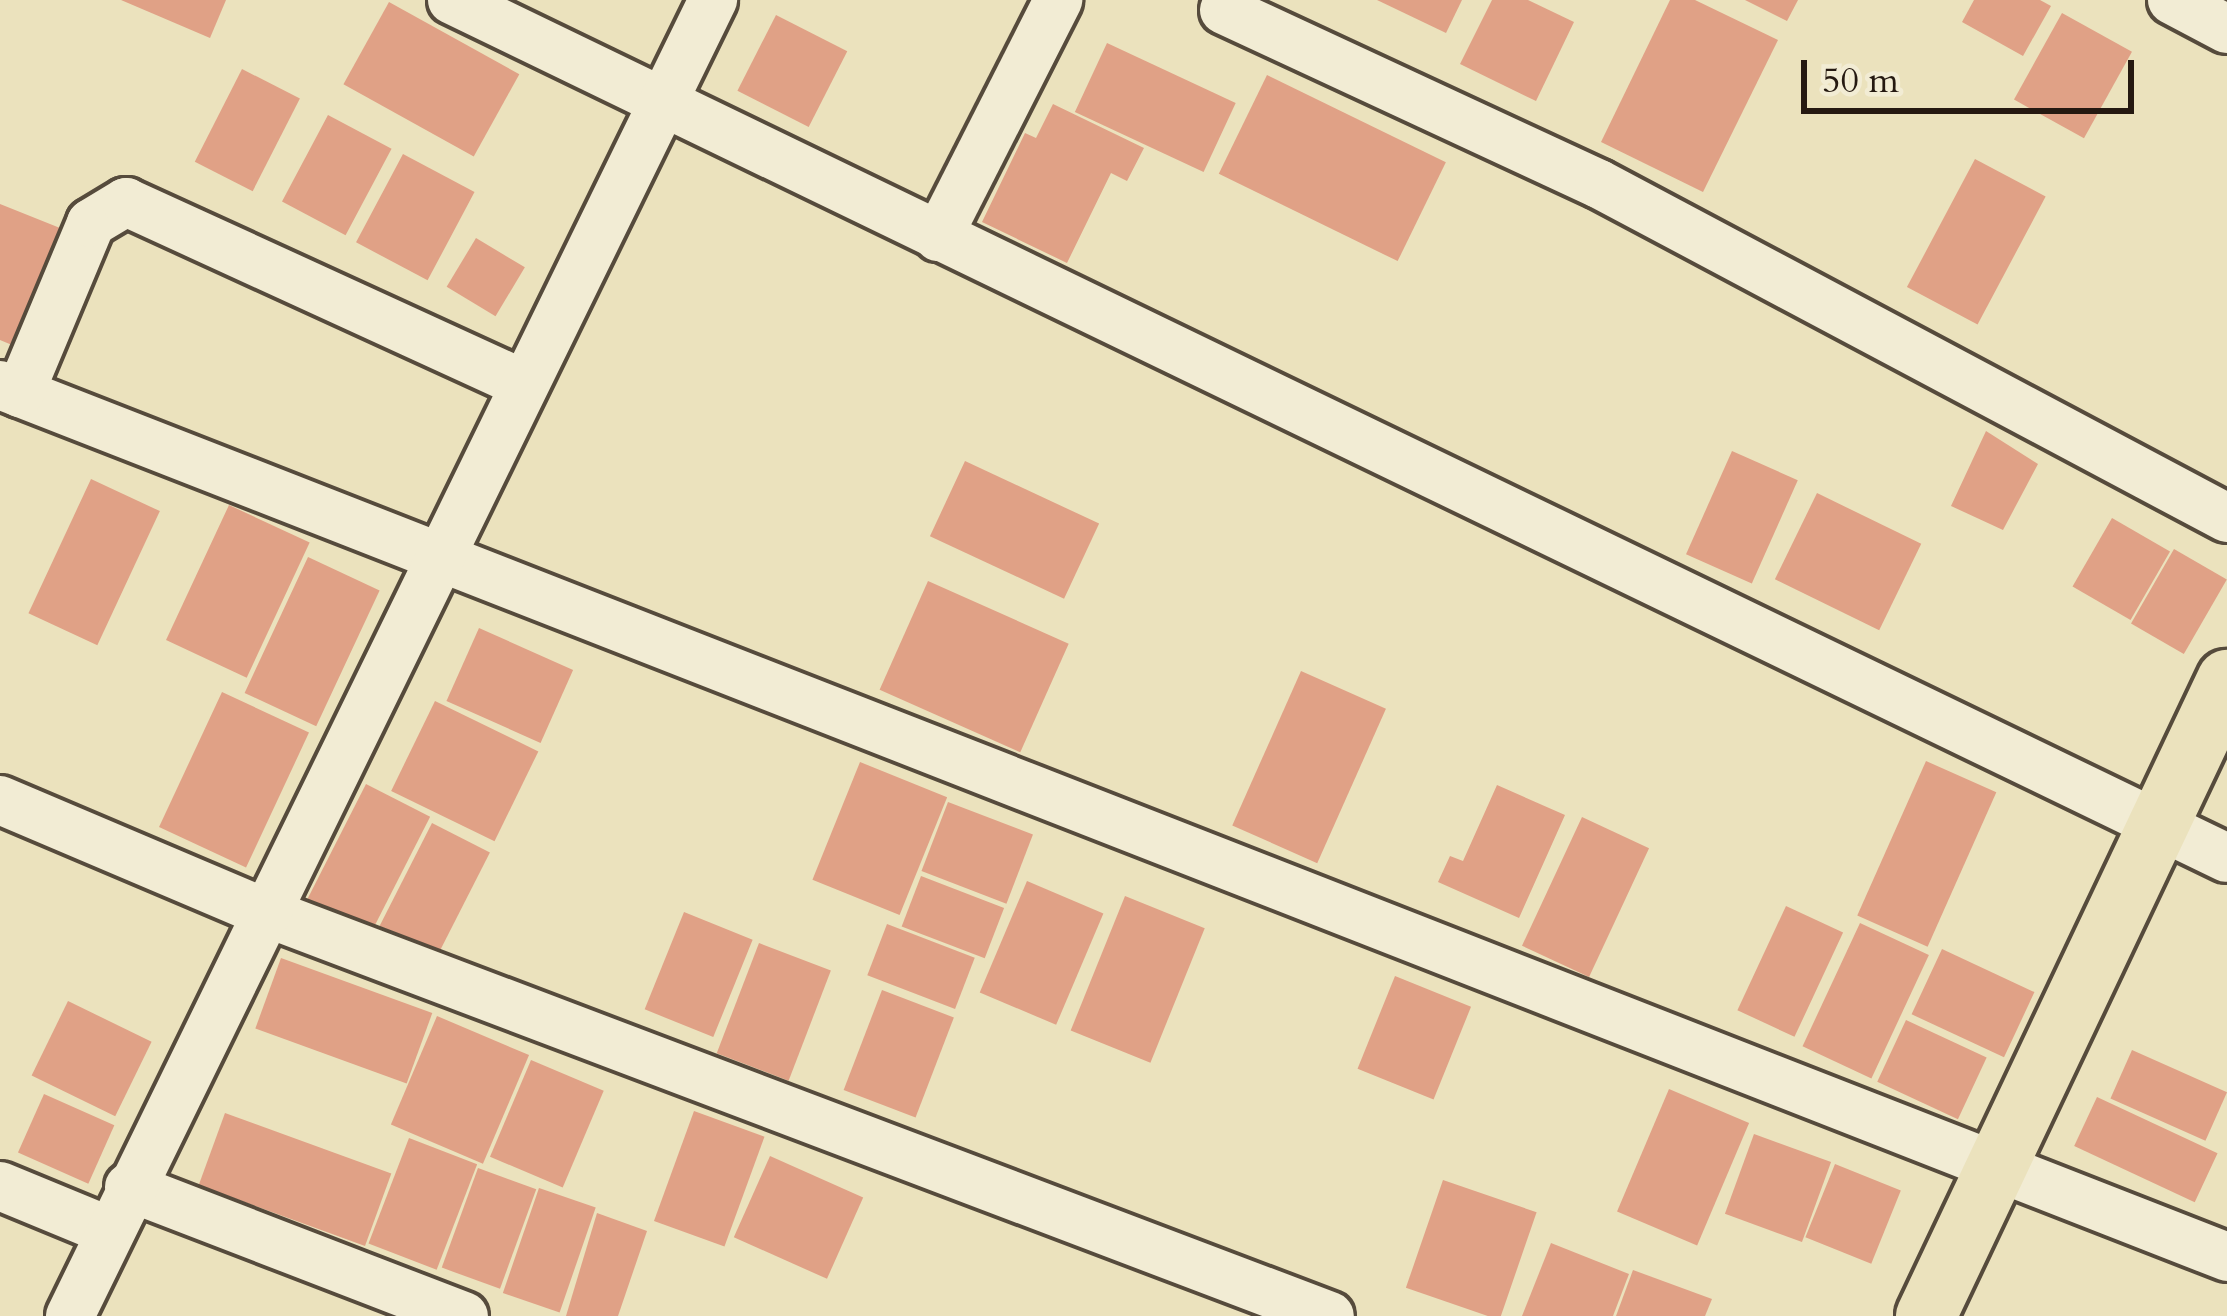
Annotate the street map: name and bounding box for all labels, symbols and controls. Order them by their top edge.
scale bar [1807,36,2140,110]
text: 50 m [1822,56,1899,105]

